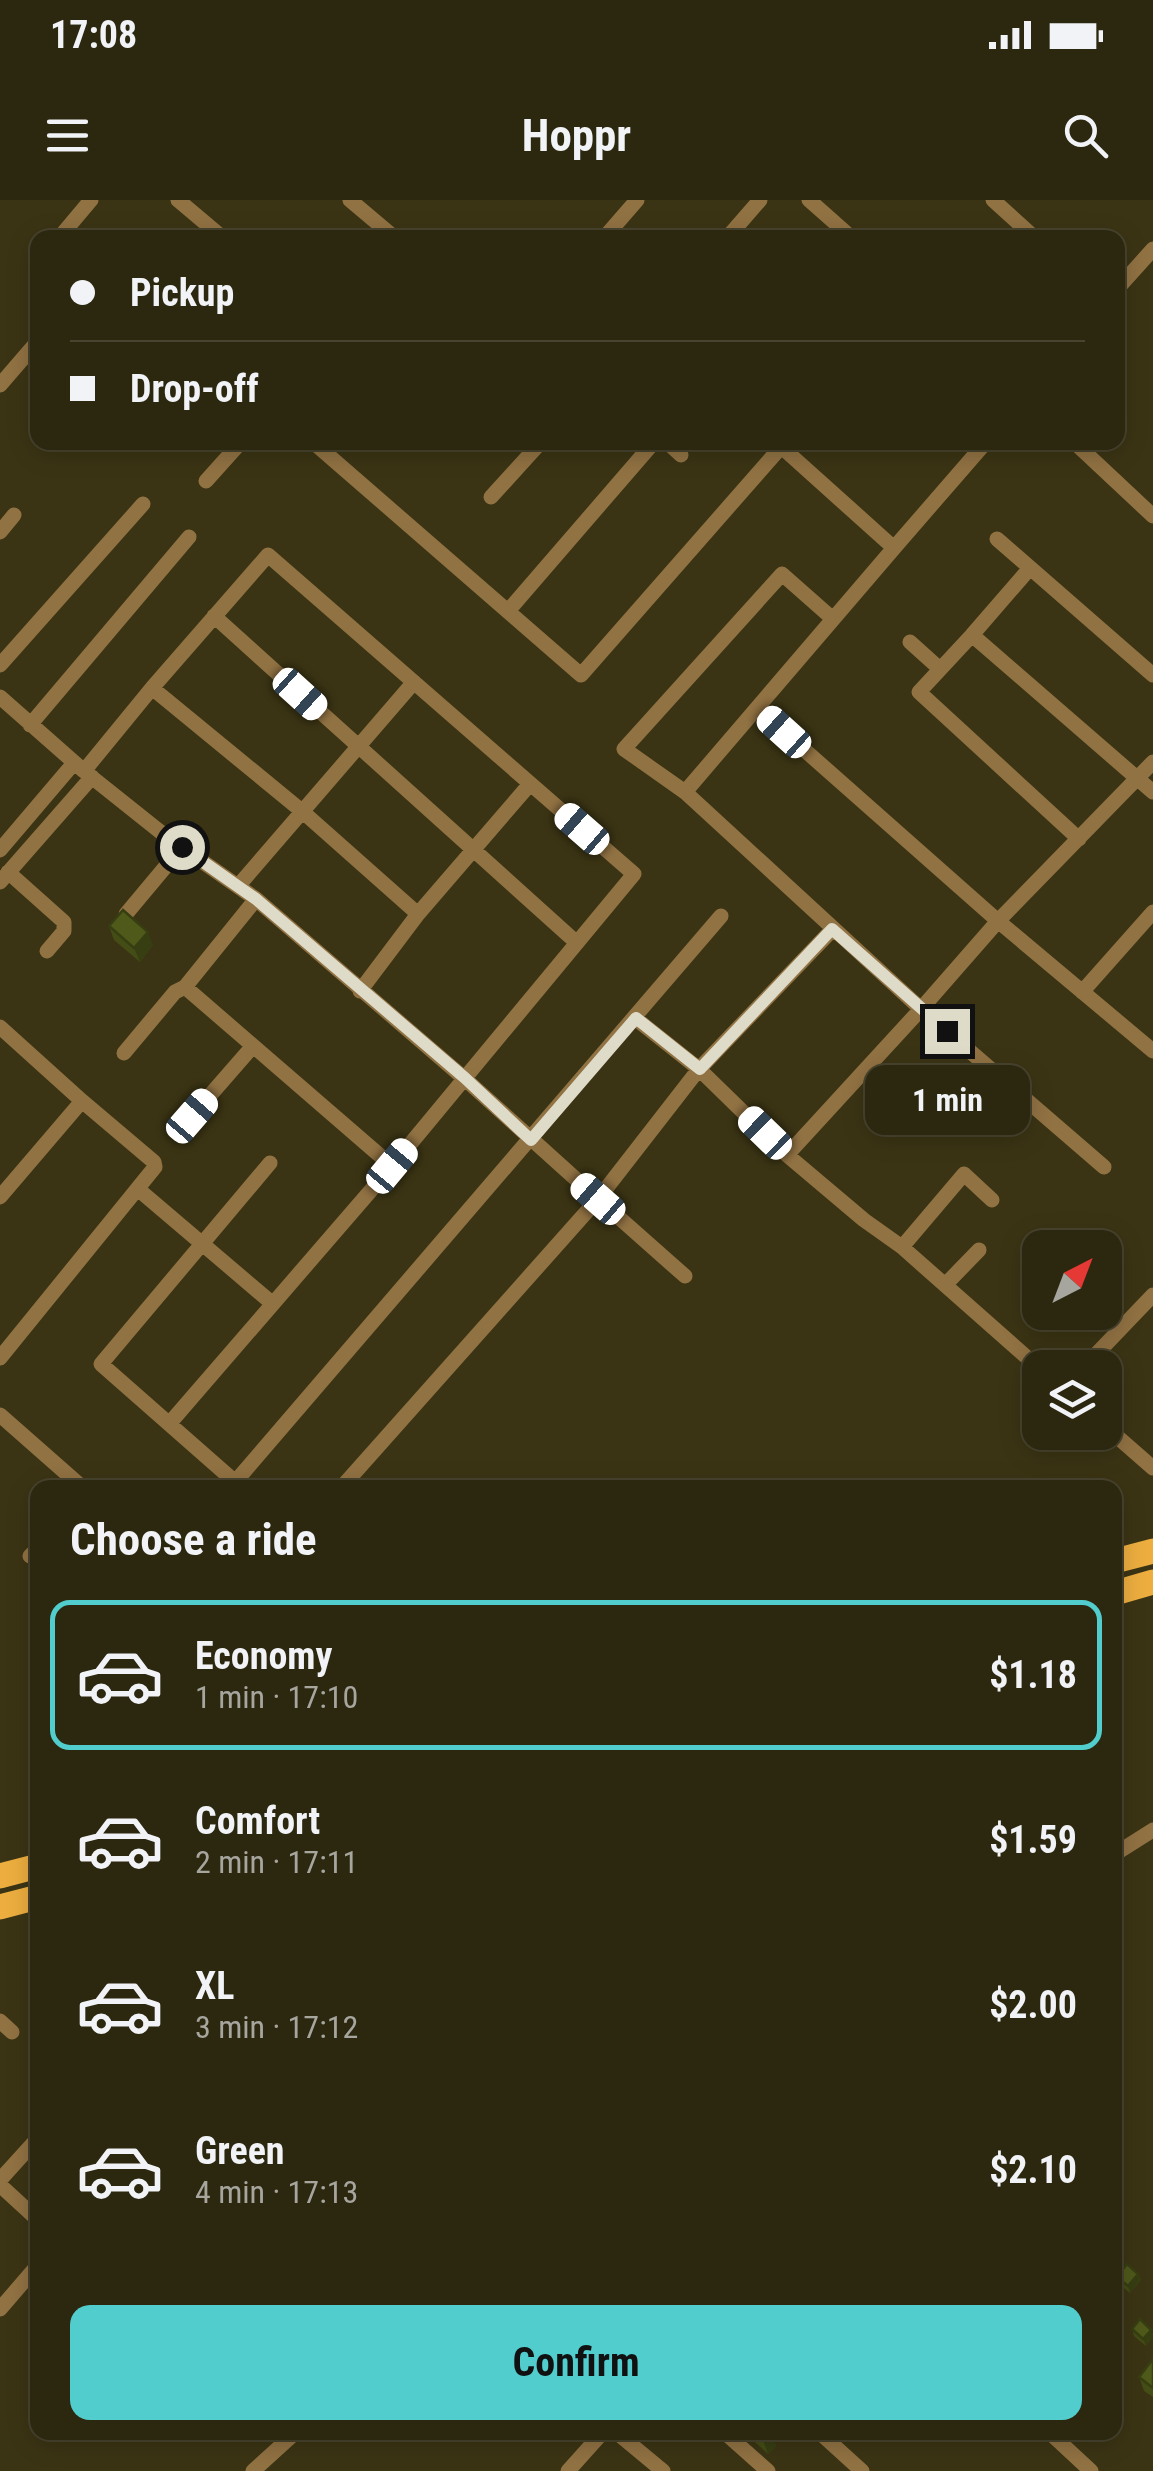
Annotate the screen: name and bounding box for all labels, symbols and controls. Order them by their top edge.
text: 17:08 [50,13,137,57]
icon: menu [40,108,95,163]
icon: search [1058,108,1113,163]
text: Hoppr [522,109,631,162]
text: Pickup [130,271,234,315]
text: Drop-off [130,367,259,411]
car [268,663,332,725]
car [752,701,816,763]
car [550,798,614,860]
route start [160,825,205,870]
route end [925,1009,970,1054]
callout: 1 min [864,1066,1030,1136]
text: 1 min [912,1081,983,1119]
car [161,1084,223,1148]
car [733,1101,797,1165]
car [361,1133,423,1199]
car [566,1168,630,1230]
north arrow [1022,1230,1122,1330]
map controls [1022,1230,1122,1450]
button: layers [1022,1350,1122,1450]
text: Choose a ride [70,1513,317,1566]
icon: car [75,1630,165,1720]
text: Economy [195,1634,332,1678]
text: $1.18 [989,1653,1077,1697]
text: 1 min · 17:10 [195,1678,358,1716]
icon: car [75,1795,165,1885]
text: Comfort [195,1799,320,1843]
text: $1.59 [989,1818,1077,1862]
text: 2 min · 17:11 [195,1843,358,1881]
icon: car [75,1960,165,2050]
text: XL [195,1964,234,2008]
text: $2.00 [989,1983,1077,2027]
text: 3 min · 17:12 [195,2008,358,2046]
icon: car [75,2125,165,2215]
text: Green [195,2129,285,2173]
text: $2.10 [989,2148,1077,2192]
text: 4 min · 17:13 [195,2173,358,2211]
button: Confirm [70,2305,1082,2420]

